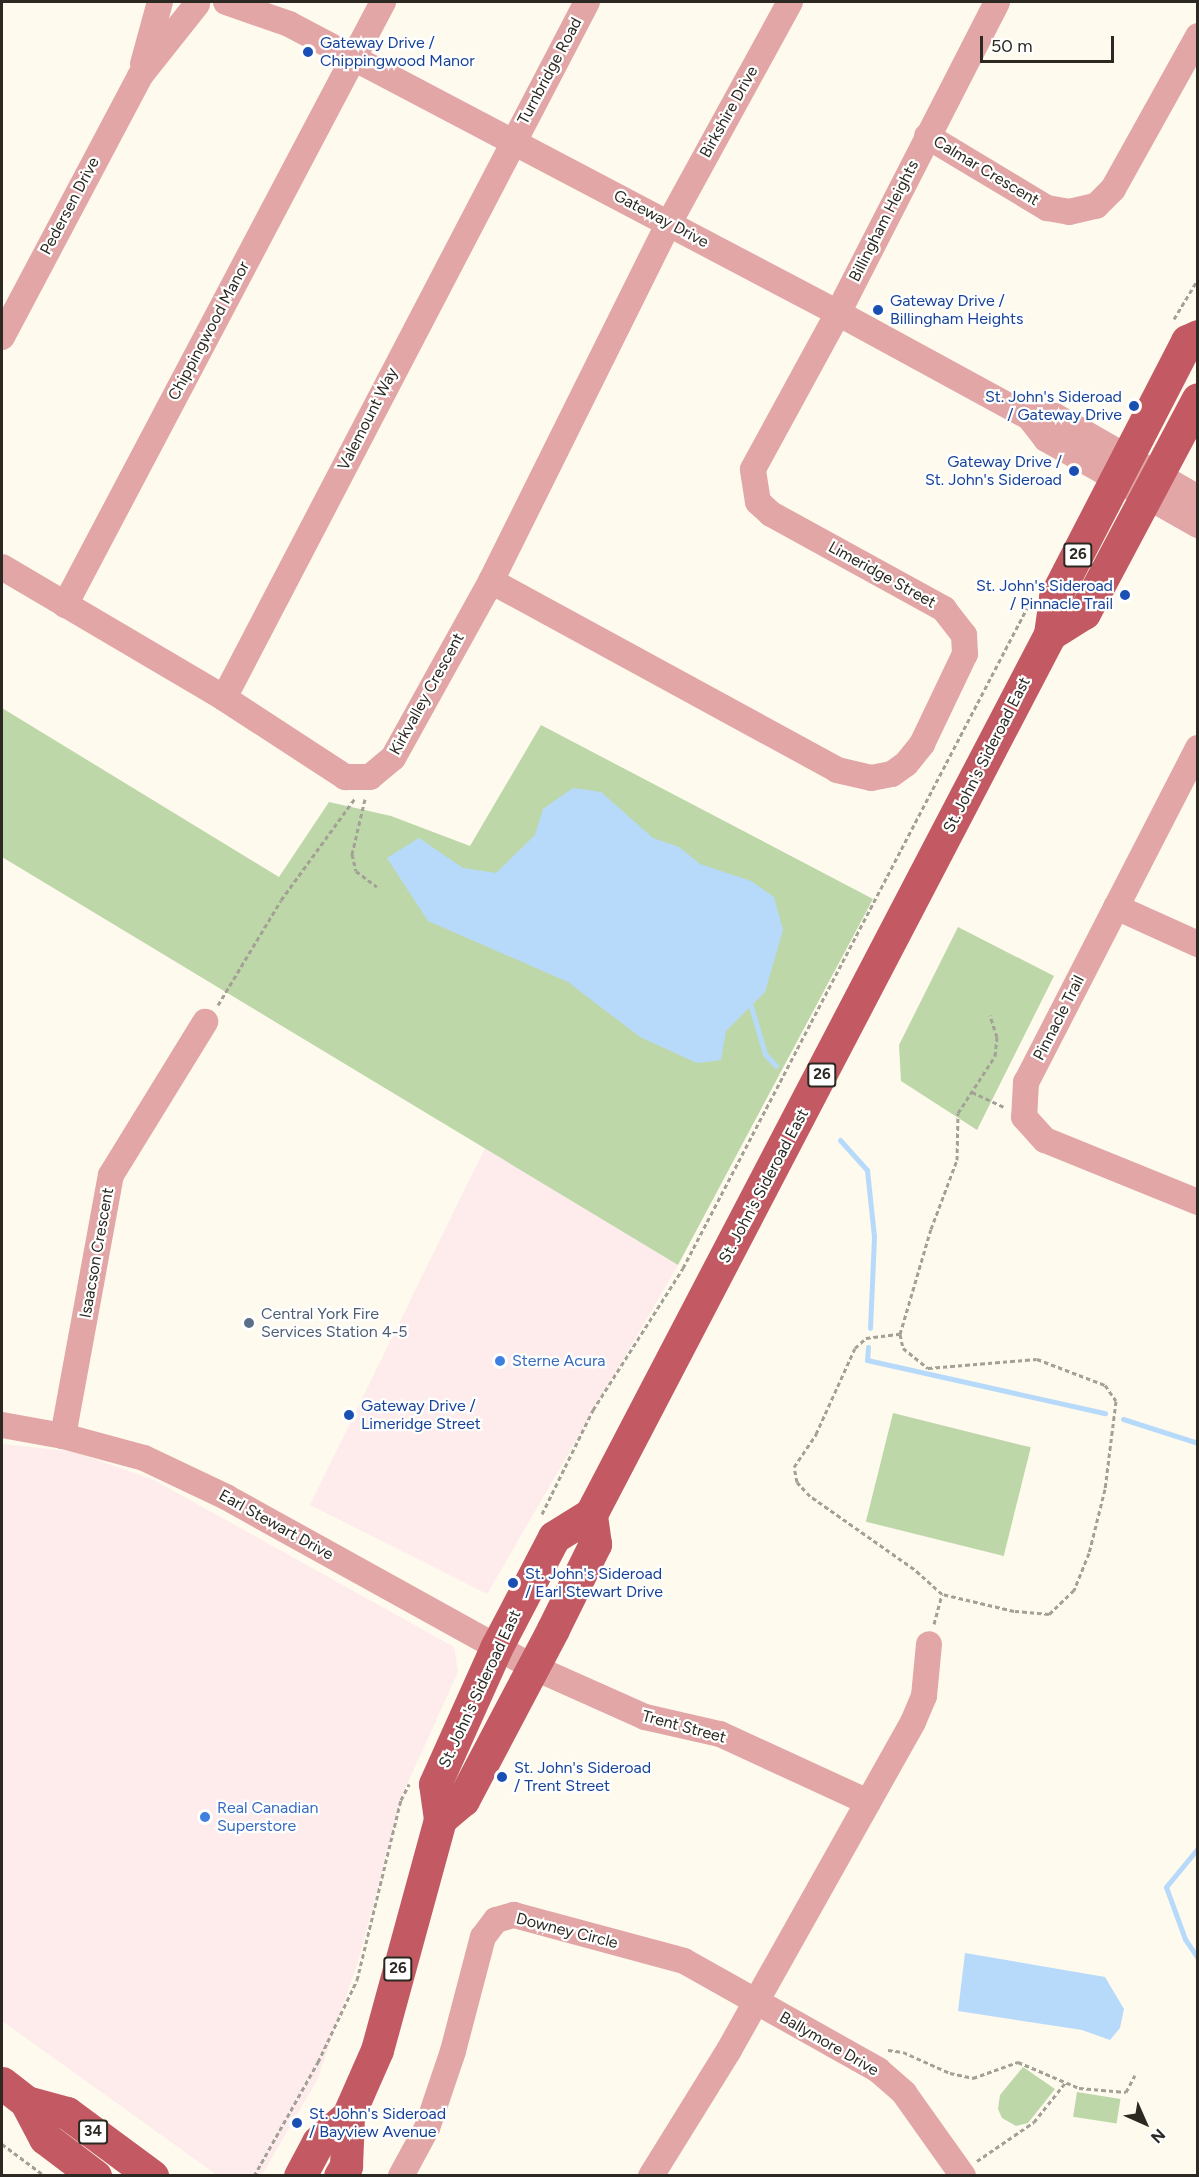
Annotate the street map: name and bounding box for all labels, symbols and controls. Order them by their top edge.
street label: Turnbridge Road [514,14,586,128]
scale bar [983,24,1116,62]
place label: Gateway Drive / Chippingwood Manor [320,33,475,71]
text: 50 m [991,35,1033,57]
marker: Gateway Drive / Chippingwood Manor [301,45,315,59]
street label: Birkshire Drive [696,63,762,161]
street label: Calmar Crescent [930,132,1042,210]
street label: Pedersen Drive [36,154,104,258]
street label: Billingham Heights [845,157,923,285]
street label: Gateway Drive [610,186,712,252]
street label: Chippingwood Manor [164,258,254,404]
place label: Gateway Drive / Billingham Heights [890,291,1024,329]
marker: Gateway Drive / Billingham Heights [871,303,885,317]
street label: Valemount Way [334,364,402,474]
place label: St. John's Sideroad / Gateway Drive [985,387,1122,425]
marker: St. John's Sideroad / Gateway Drive [1127,399,1141,413]
place label: Gateway Drive / St. John's Sideroad [925,452,1062,490]
marker: Gateway Drive / St. John's Sideroad [1067,464,1081,478]
street label: Limeridge Street [825,538,939,612]
road number: 26 [1063,543,1093,567]
place label: St. John's Sideroad / Pinnacle Trail [976,576,1113,614]
marker: St. John's Sideroad / Pinnacle Trail [1118,588,1132,602]
street label: Kirkvalley Crescent [386,630,468,758]
street label: St. John's Sideroad East [939,674,1035,836]
street label: Pinnacle Trail [1029,972,1089,1064]
road number: 26 [807,1063,837,1087]
street label: St. John's Sideroad East [715,1106,813,1266]
street label: Isaacson Crescent [76,1186,118,1320]
place label: Central York Fire Services Station 4-5 [261,1304,408,1342]
marker: Central York Fire Services Station 4-5 [242,1316,256,1330]
place label: Sterne Acura [512,1351,605,1371]
marker: Sterne Acura [493,1354,507,1368]
place label: Gateway Drive / Limeridge Street [361,1396,481,1434]
marker: Gateway Drive / Limeridge Street [342,1408,356,1422]
street label: Earl Stewart Drive [215,1486,337,1564]
place label: St. John's Sideroad / Earl Stewart Drive [525,1564,663,1602]
marker: St. John's Sideroad / Earl Stewart Drive [506,1576,520,1590]
street label: St. John's Sideroad East [435,1607,525,1771]
street label: Trent Street [640,1707,728,1747]
place label: St. John's Sideroad / Trent Street [514,1758,651,1796]
marker: St. John's Sideroad / Trent Street [495,1770,509,1784]
place label: Real Canadian Superstore [217,1798,318,1836]
marker: Real Canadian Superstore [198,1810,212,1824]
street label: Downey Circle [514,1909,620,1953]
road number: 26 [383,1957,413,1981]
street label: Ballymore Drive [776,2008,882,2080]
north arrow [1115,2093,1175,2153]
place label: St. John's Sideroad / Bayview Avenue [309,2104,446,2142]
marker: St. John's Sideroad / Bayview Avenue [290,2116,304,2130]
road number: 34 [78,2120,108,2144]
text: N [1147,2125,1169,2147]

